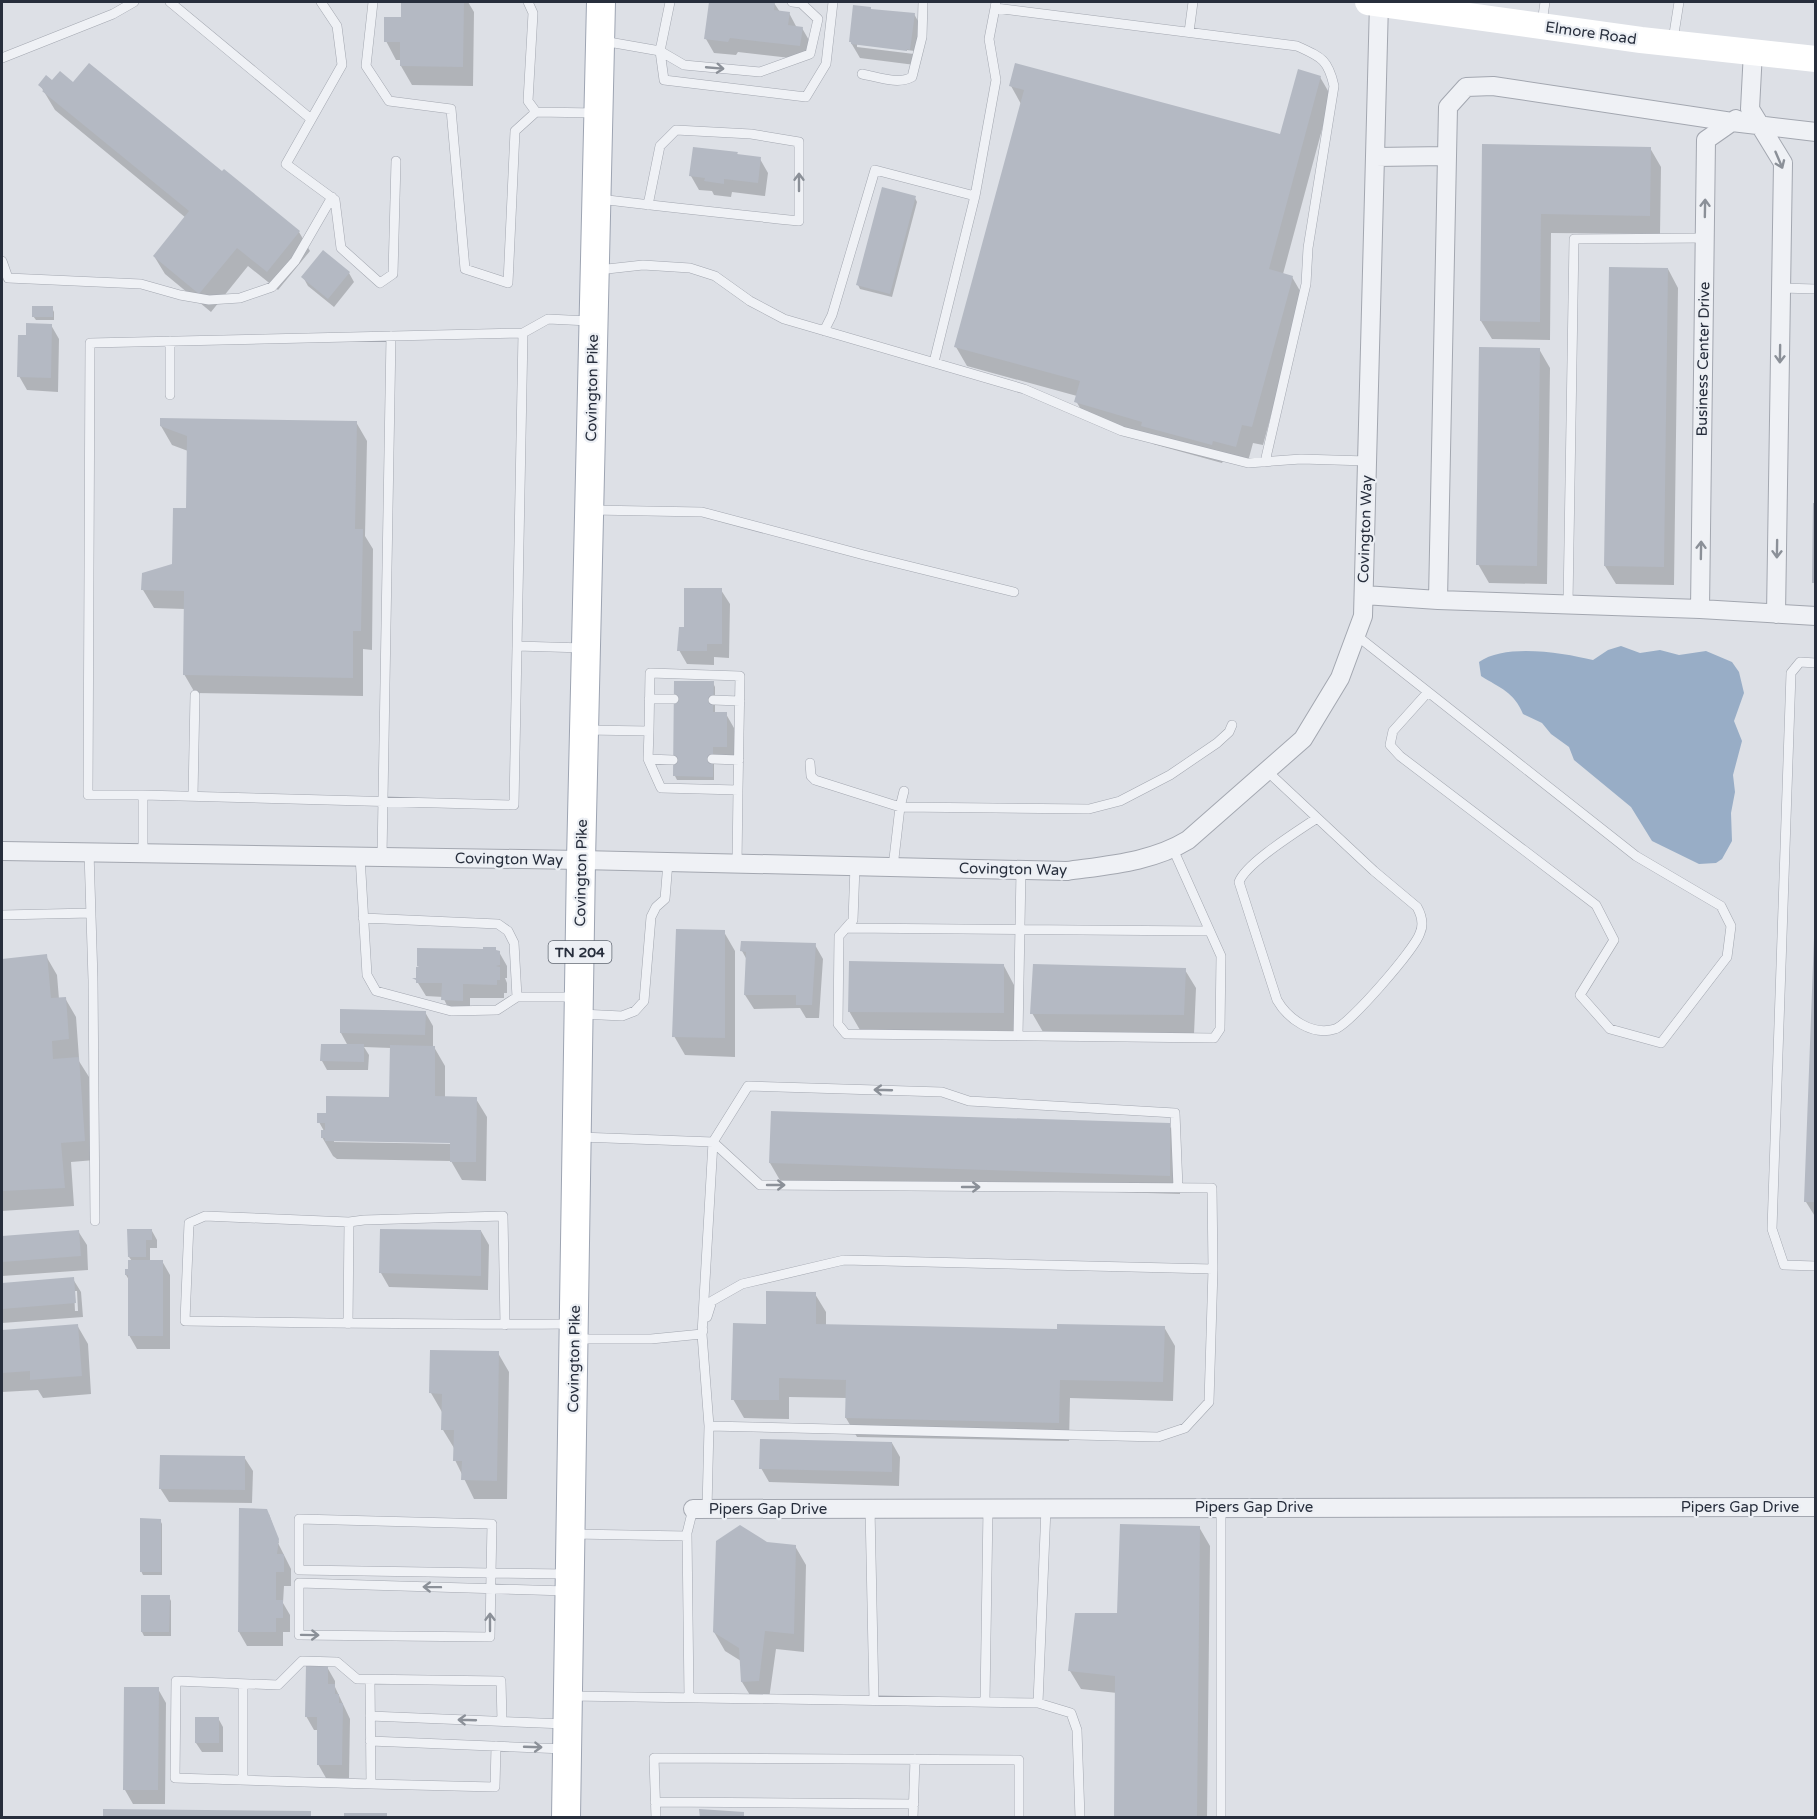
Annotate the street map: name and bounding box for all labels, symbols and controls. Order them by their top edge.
street label: Elmore Road [1544,18,1638,48]
one-way arrow [705,63,725,74]
one-way arrow [1774,150,1785,168]
one-way arrow [793,172,805,192]
one-way arrow [1700,199,1711,219]
street label: Business Center Drive [1693,282,1713,436]
street label: Covington Pike [582,334,602,442]
one-way arrow [1774,343,1786,363]
street label: Covington Way [1354,475,1376,583]
one-way arrow [1771,538,1783,558]
one-way arrow [1695,541,1706,561]
street label: Covington Pike [571,819,591,927]
street label: Covington Way [455,849,563,869]
street label: Covington Way [959,859,1067,879]
road number: TN 204 [548,941,612,963]
one-way arrow [874,1085,894,1096]
one-way arrow [765,1179,785,1191]
one-way arrow [960,1181,980,1193]
street label: Covington Pike [564,1305,584,1413]
street label: Pipers Gap Drive [1195,1498,1313,1516]
street label: Pipers Gap Drive [1681,1498,1799,1516]
street label: Pipers Gap Drive [709,1500,827,1518]
one-way arrow [422,1581,442,1592]
one-way arrow [484,1613,496,1633]
one-way arrow [299,1629,319,1641]
one-way arrow [458,1714,478,1725]
one-way arrow [523,1742,543,1753]

